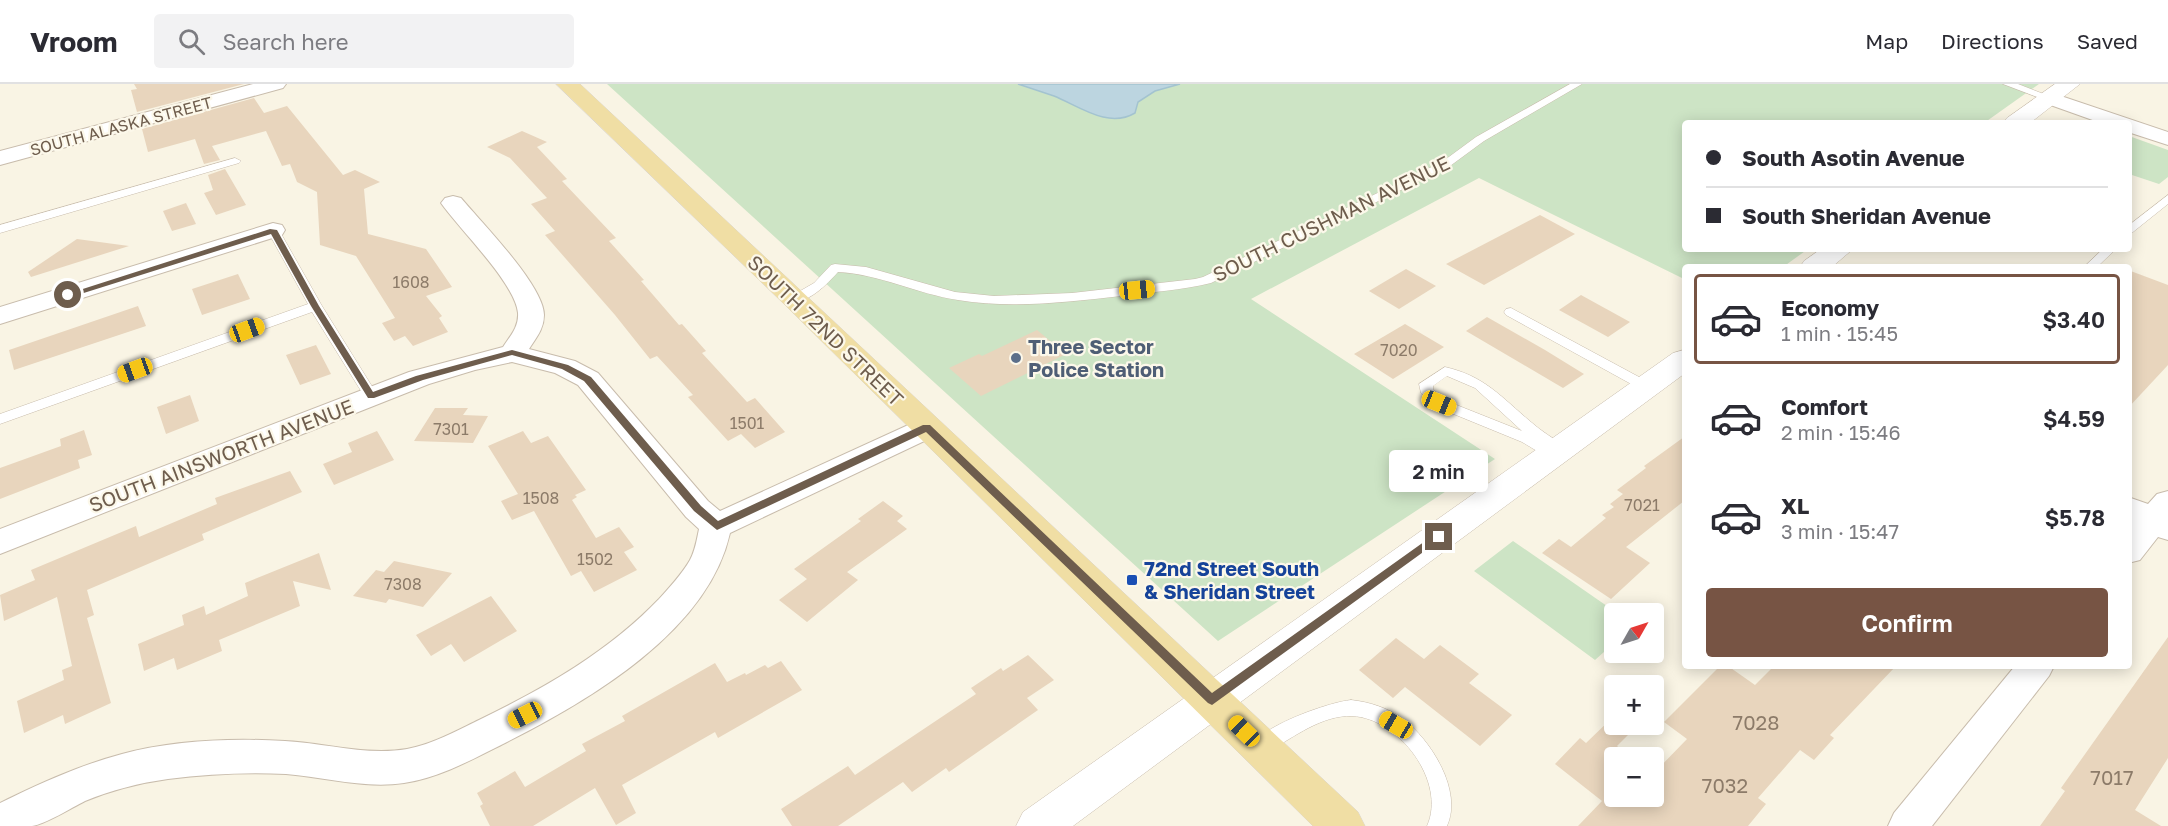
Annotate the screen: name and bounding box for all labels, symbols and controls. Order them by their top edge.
search box [154,14,574,68]
text: Vroom [30,25,118,58]
icon: search [175,25,208,58]
text: Search here [223,28,349,55]
text: Map [1865,28,1908,54]
text: Directions [1941,28,2044,54]
text: Saved [2077,28,2138,54]
street label: SOUTH ALASKA STREET [28,92,214,160]
text: South Asotin Avenue [1742,144,1965,171]
street label: SOUTH CUSHMAN AVENUE [1208,150,1454,286]
text: South Sheridan Avenue [1742,202,1991,229]
street label: SOUTH 72ND STREET [743,250,909,410]
house number: 1608 [392,272,430,292]
car [1118,279,1156,301]
route start [54,281,81,308]
icon: car [1709,292,1763,346]
text: Economy [1781,294,1879,321]
text: $3.40 [2043,306,2105,333]
car [227,315,267,345]
text: 1 min · 15:45 [1781,321,1898,345]
place label: Three Sector Police Station [1028,334,1164,381]
house number: 7020 [1380,340,1418,360]
marker: Three Sector Police Station [1009,351,1023,365]
car [115,355,155,385]
car [1419,388,1459,418]
icon: car [1709,391,1763,445]
street label: SOUTH AINSWORTH AVENUE [85,393,357,517]
text: Comfort [1781,393,1868,420]
text: $4.59 [2043,405,2105,432]
house number: 1501 [730,413,765,433]
house number: 7301 [433,419,469,439]
text: 2 min · 15:46 [1781,420,1901,444]
callout: 2 min [1390,450,1488,492]
text: 2 min [1413,459,1465,483]
house number: 1508 [523,488,559,508]
icon: car [1709,490,1763,544]
text: XL [1781,492,1809,519]
house number: 7021 [1624,495,1660,515]
text: $5.78 [2045,504,2105,531]
text: 3 min · 15:47 [1781,519,1899,543]
route end [1425,523,1452,550]
house number: 1502 [577,549,613,569]
place label: 72nd Street South & Sheridan Street [1144,556,1319,603]
marker: 72nd Street South & Sheridan Street [1125,573,1139,587]
house number: 7308 [384,574,422,594]
button: Confirm [1706,588,2108,657]
north arrow [1604,603,1664,663]
map controls [1604,603,1664,807]
button: + [1604,675,1664,735]
car [505,699,545,731]
car [1376,708,1416,742]
house number: 7028 [1733,710,1779,734]
car [1225,712,1263,750]
button: − [1604,747,1664,807]
house number: 7017 [2090,765,2134,789]
house number: 7032 [1702,773,1748,797]

